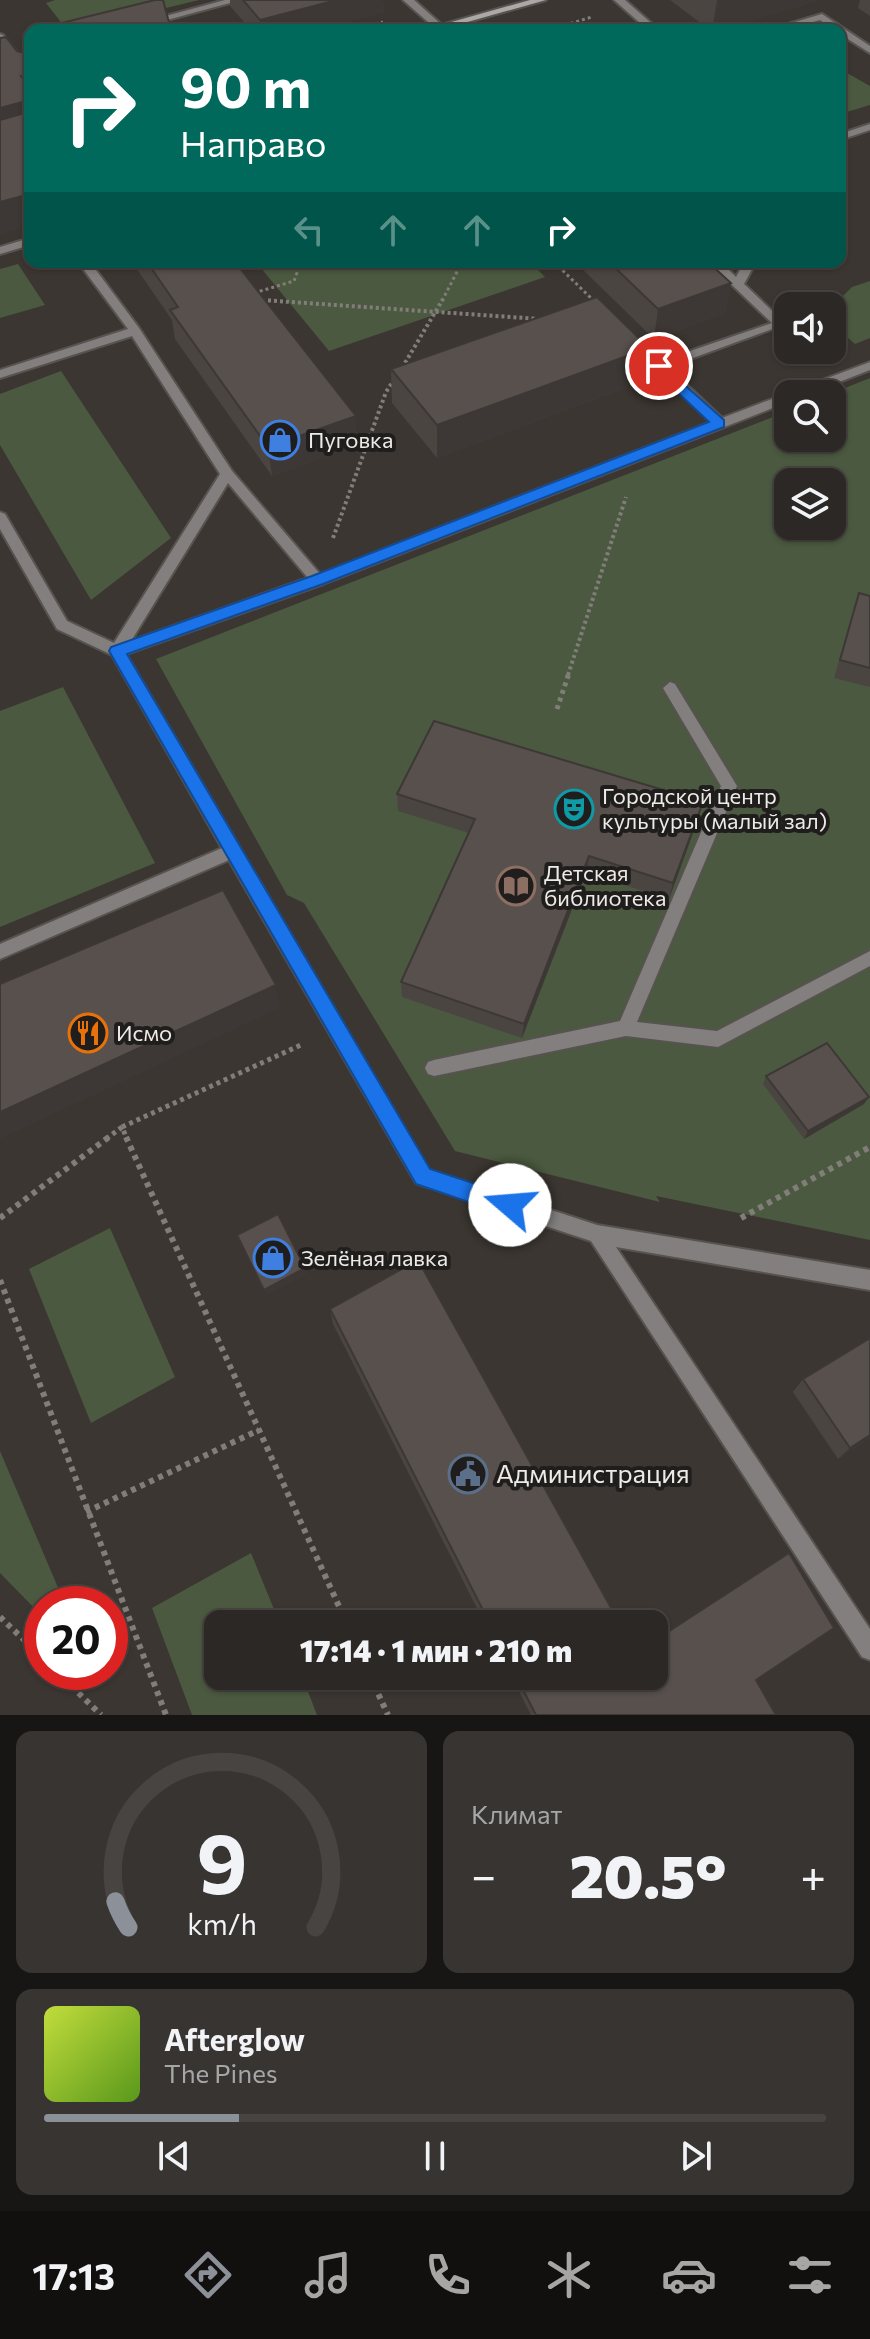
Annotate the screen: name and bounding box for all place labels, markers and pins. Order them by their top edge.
pin [625,332,693,400]
shop icon: Пуговка [259,419,301,461]
place label: Пуговка [308,426,393,453]
place label: Городской центр культуры (малый зал) [602,782,827,834]
theatre icon: Городской центр культуры (малый зал) [553,788,595,830]
place label: Детская библиотека [544,859,666,911]
library icon: Детская библиотека [495,865,537,907]
restaurant icon: Исмо [67,1012,109,1054]
place label: Исмо [116,1019,172,1046]
shop icon: Зелёная лавка [252,1237,294,1279]
place label: Зелёная лавка [301,1244,448,1271]
public building icon: Администрация [447,1453,489,1495]
place label: Администрация [496,1457,690,1488]

